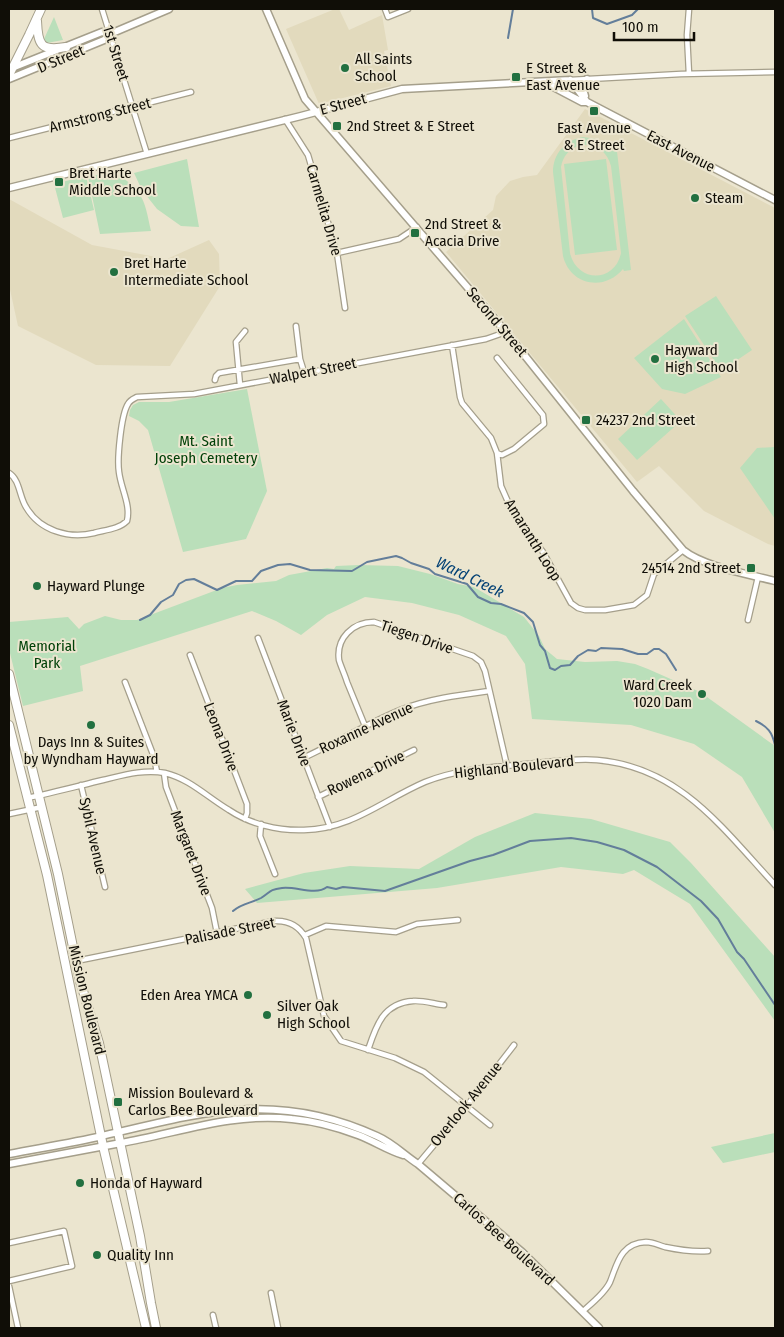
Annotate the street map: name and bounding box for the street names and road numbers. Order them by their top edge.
street label: 1st Street [99,23,133,83]
street label: D Street [35,41,87,77]
street label: E Street [318,89,368,119]
street label: Armstrong Street [47,94,153,136]
street label: East Avenue [644,126,718,176]
street label: Carmelita Drive [302,162,346,258]
street label: Second Street [463,284,531,361]
street label: Walpert Street [268,354,358,388]
street label: Amaranth Loop [501,496,565,584]
street label: Tiegen Drive [378,616,456,658]
street label: Marie Drive [273,697,315,769]
street label: Roxanne Avenue [316,698,416,758]
street label: Leona Drive [200,700,242,774]
street label: Rowena Drive [324,747,408,799]
street label: Highland Boulevard [453,752,575,782]
street label: Sybil Avenue [75,796,111,876]
street label: Margaret Drive [167,808,215,898]
street label: Palisade Street [183,913,277,949]
street label: Mission Boulevard [65,943,109,1057]
street label: Overlook Avenue [426,1058,506,1150]
street label: Carlos Bee Boulevard [450,1189,558,1289]

